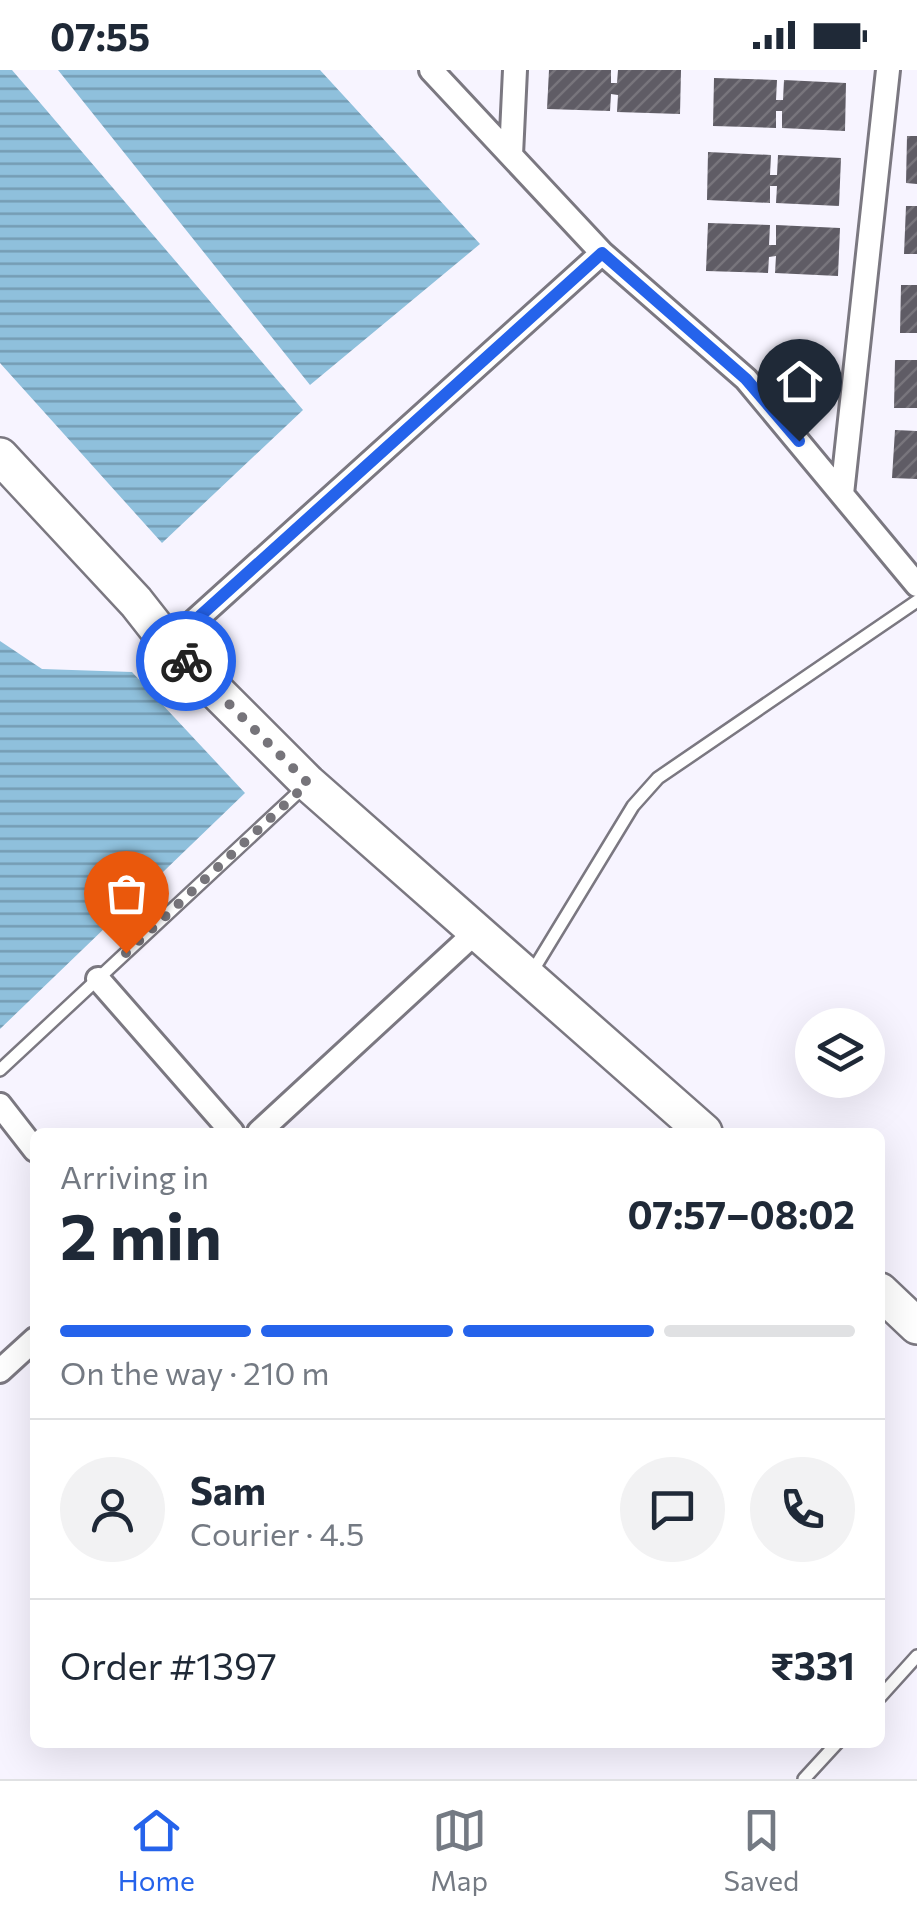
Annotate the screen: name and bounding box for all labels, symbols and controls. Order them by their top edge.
text: 07:55 [50,12,150,59]
pin [757,339,842,442]
icon: home [772,354,827,409]
courier [136,611,236,711]
icon: bike [159,634,214,689]
pin [84,851,169,954]
icon: bag [99,866,154,921]
map controls [795,1008,885,1098]
button: layers [795,1008,885,1098]
text: Arriving in [60,1156,209,1196]
text: 07:57–08:02 [627,1190,855,1237]
text: 2 min [60,1194,222,1273]
text: On the way · 210 m [60,1352,329,1392]
button: person [60,1457,165,1562]
button: chat [620,1457,725,1562]
button: phone [750,1457,855,1562]
text: Sam [190,1466,266,1513]
text: Courier · 4.5 [190,1513,364,1553]
text: Order #1397 [60,1641,277,1688]
text: ₹331 [770,1641,855,1688]
tab: Home [118,1803,195,1897]
tab: Map [430,1803,488,1897]
tab: Saved [724,1803,799,1897]

